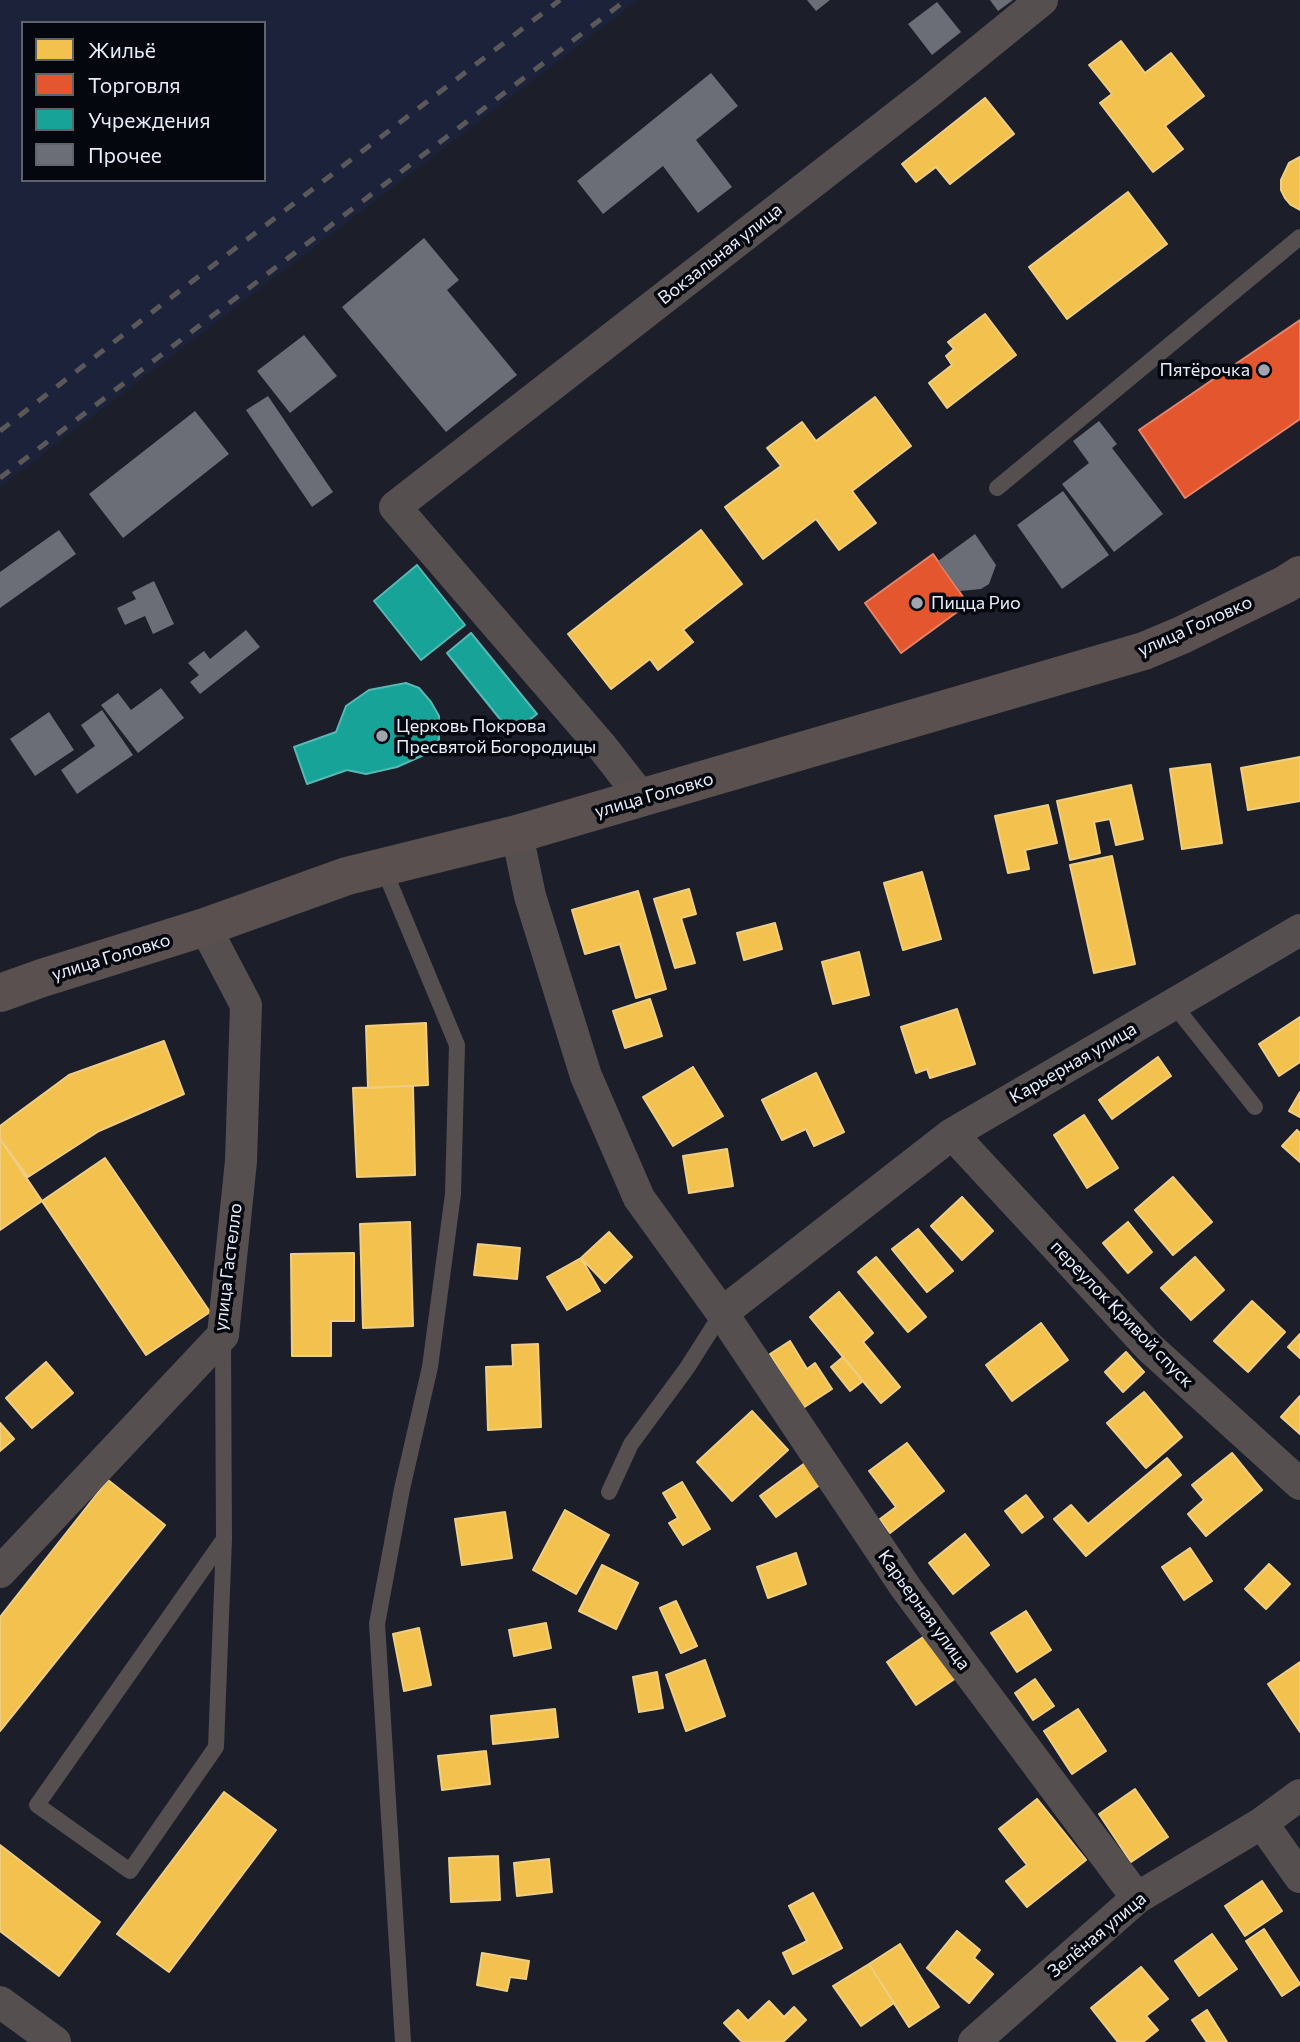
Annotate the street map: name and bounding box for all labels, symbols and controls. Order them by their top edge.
legend [21,21,266,182]
text: Жильё [88,37,156,62]
text: Торговля [88,72,181,97]
text: Учреждения [88,107,210,132]
text: Прочее [88,142,162,167]
street label: Вокзальная улица [654,199,786,309]
place label: Пятёрочка [1159,359,1250,381]
marker: Пятёрочка [1256,362,1272,378]
street label: улица Головко [1135,591,1255,661]
place label: Пицца Рио [931,592,1021,614]
marker: Пицца Рио [909,595,925,611]
place label: Церковь Покрова Пресвятой Богородицы [396,715,596,758]
marker: Церковь Покрова Пресвятой Богородицы [374,728,390,744]
street label: улица Головко [592,768,716,822]
street label: улица Головко [49,929,173,985]
street label: Карьерная улица [1006,1018,1140,1108]
street label: улица Гастелло [209,1202,247,1332]
street label: переулок Кривой спуск [1046,1236,1198,1392]
street label: Карьерная улица [873,1546,975,1674]
street label: Зелёная улица [1044,1888,1150,1982]

